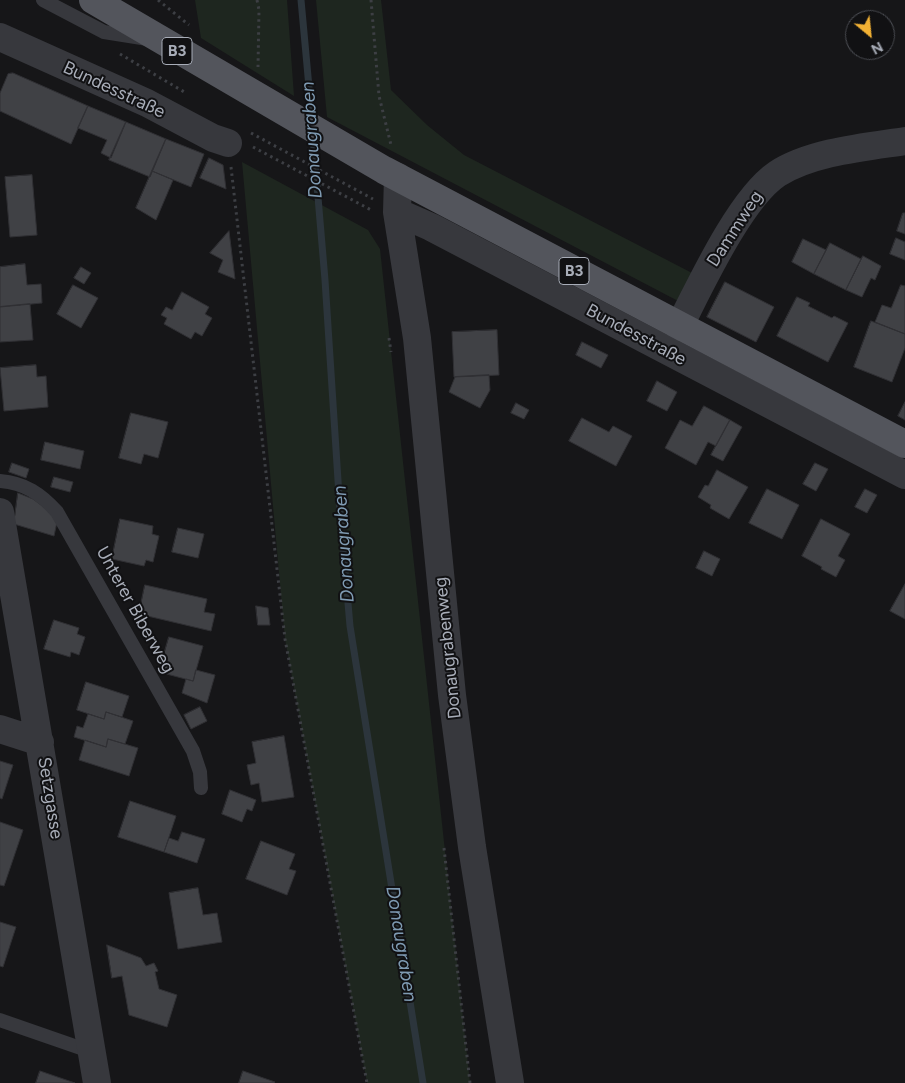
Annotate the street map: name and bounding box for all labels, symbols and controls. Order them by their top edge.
north arrow [845,10,895,60]
road number: B3 [162,37,192,64]
text: N [868,38,886,58]
street label: Bundesstraße [59,57,169,123]
water label: Donaugraben [297,81,327,199]
street label: Dammweg [702,187,768,271]
road number: B3 [559,258,589,284]
street label: Bundesstraße [582,300,690,370]
water label: Donaugraben [329,485,359,603]
street label: Unterer Biberweg [91,543,179,677]
street label: Donaugrabenweg [430,576,466,720]
street label: Setzgasse [33,755,67,841]
water label: Donaugraben [381,884,421,1004]

